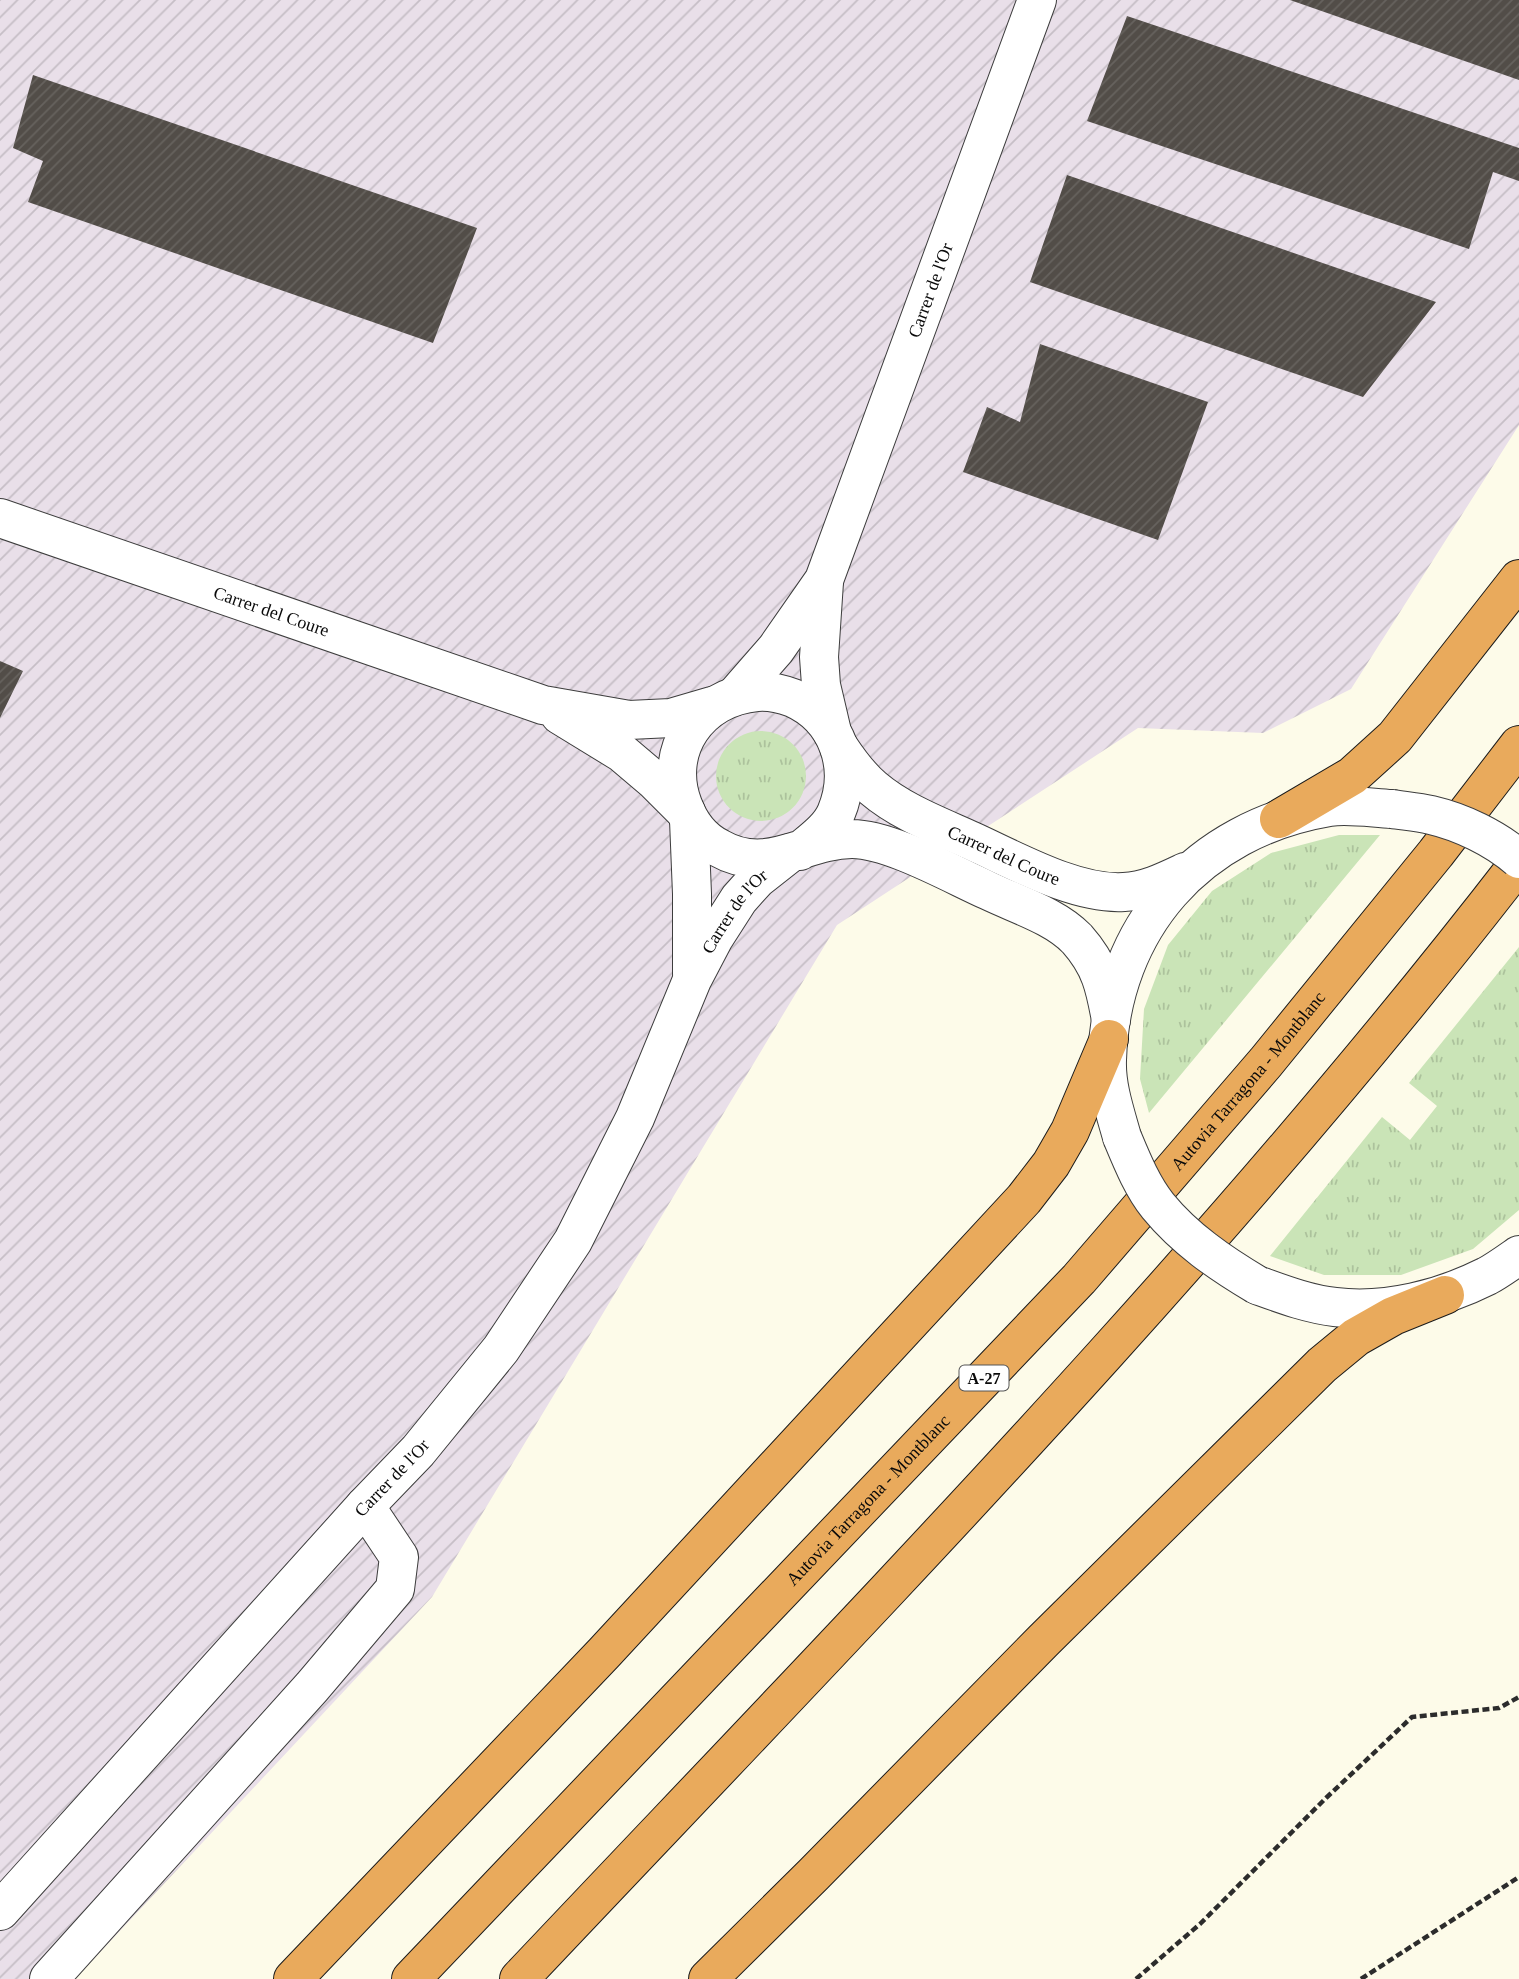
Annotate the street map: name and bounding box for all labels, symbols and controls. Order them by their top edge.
street label: Carrer de l'Or [904,240,957,340]
street label: Carrer del Coure [211,582,332,641]
street label: Carrer del Coure [945,822,1063,889]
street label: Carrer de l'Or [698,865,771,957]
street label: Autovia Tarragona - Montblanc [1167,987,1329,1175]
road number: A-27 [960,1366,1009,1390]
street label: Autovia Tarragona - Montblanc [782,1411,954,1589]
street label: Carrer de l'Or [350,1435,433,1521]

